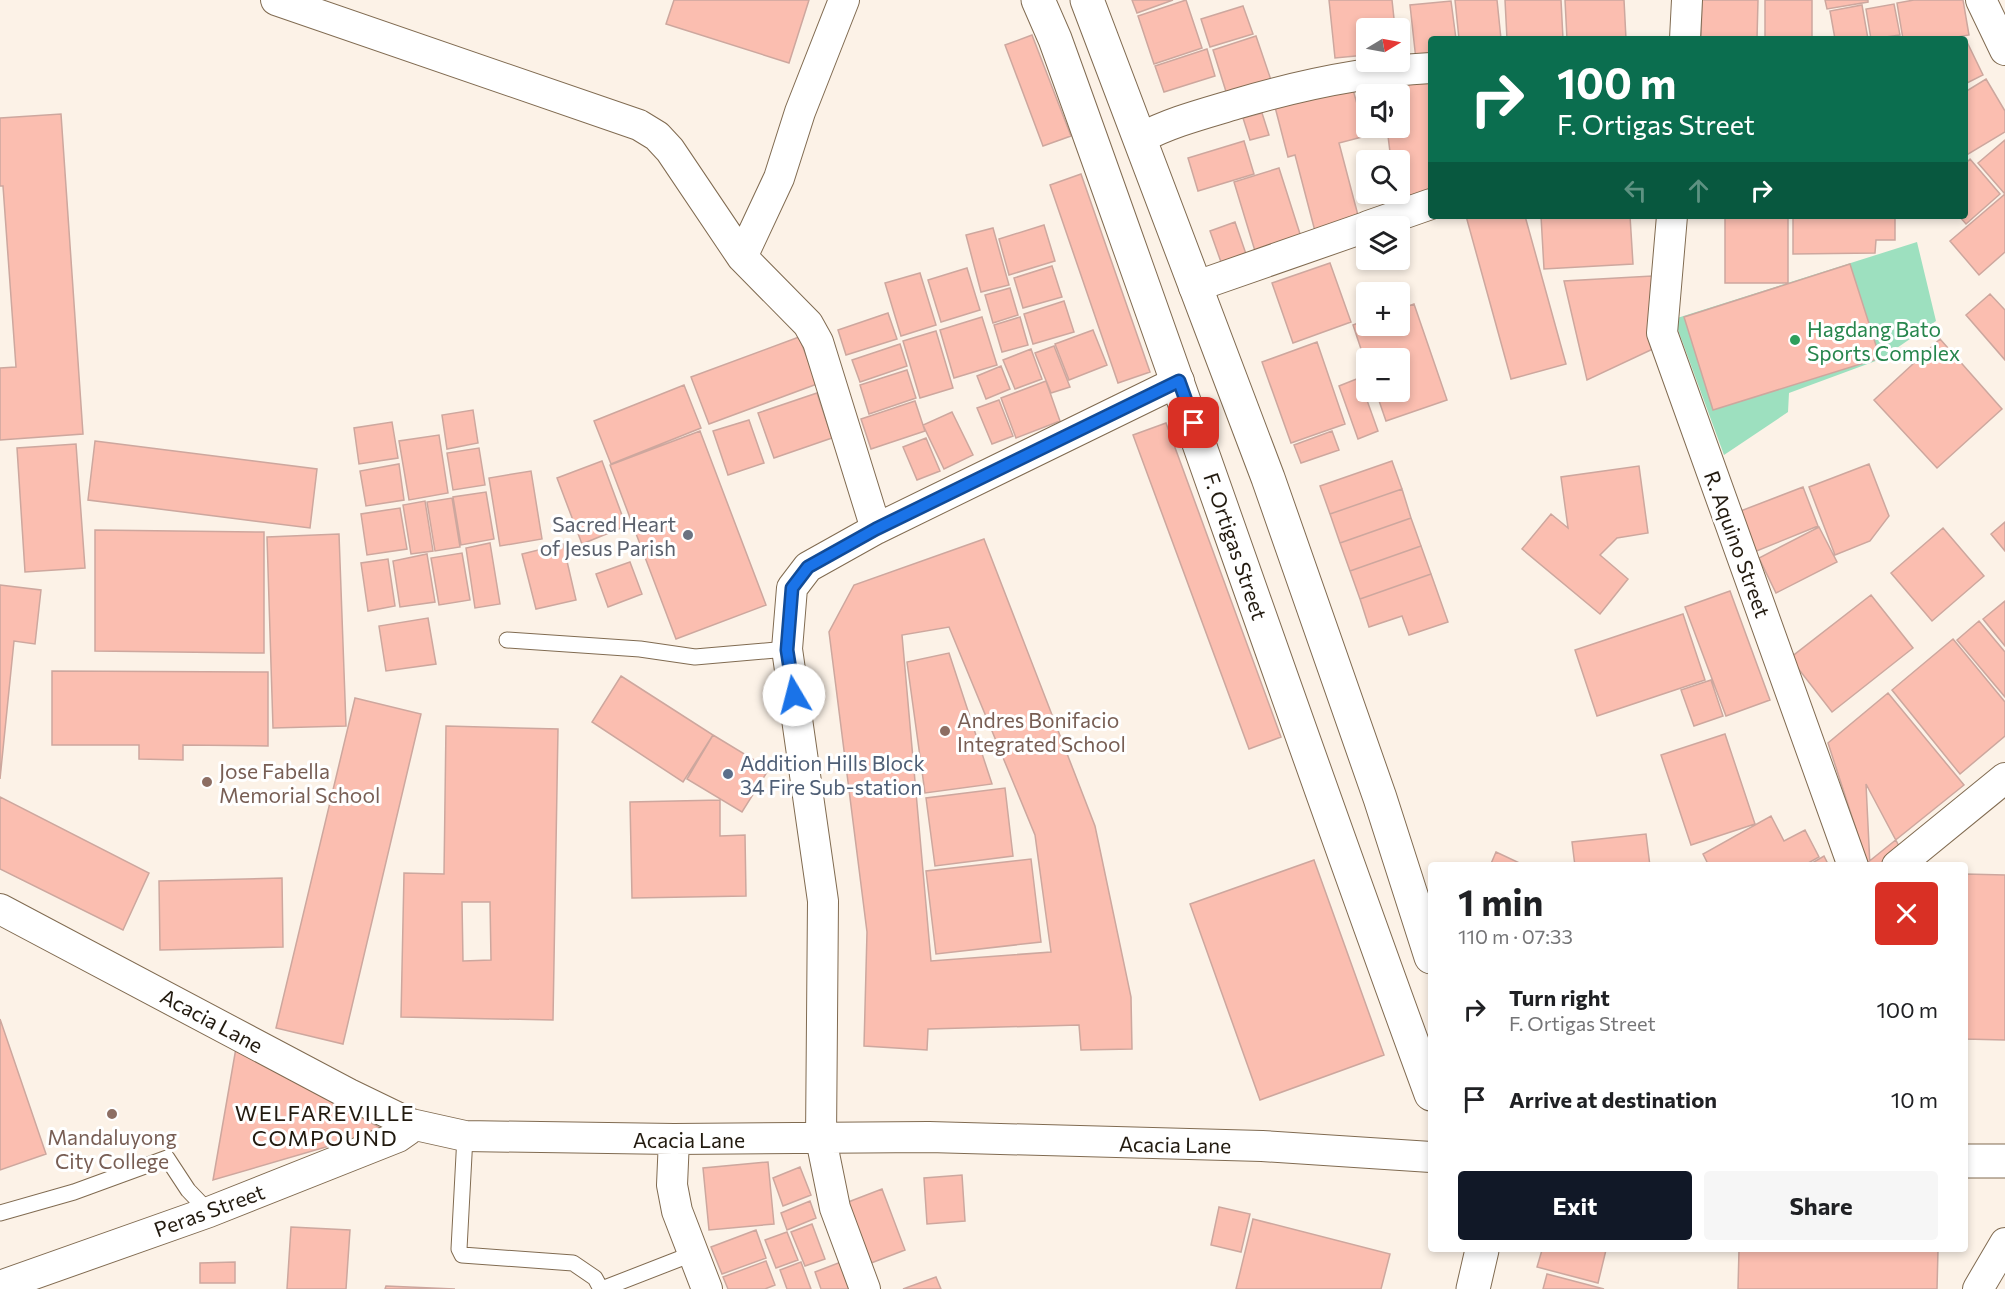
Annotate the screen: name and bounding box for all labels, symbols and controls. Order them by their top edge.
north arrow [1356,18,1410,72]
map controls [1356,18,1410,402]
text: 100 m [1557,56,1677,108]
icon: right [1458,60,1536,138]
button: sound [1356,84,1410,138]
text: F. Ortigas Street [1557,108,1755,141]
button: search [1356,150,1410,204]
icon: left [1619,174,1652,207]
icon: ahead [1682,174,1715,207]
icon: right [1745,174,1778,207]
button: layers [1356,216,1410,270]
button: + [1356,282,1410,336]
place label: Hagdang Bato Sports Complex [1807,316,1960,365]
marker: Hagdang Bato Sports Complex [1788,333,1802,347]
button: − [1356,348,1410,402]
pin [1168,397,1219,448]
icon: arrive [1177,406,1210,439]
street label: R. Aquino Street [1700,467,1776,621]
street label: F. Ortigas Street [1199,469,1273,623]
place label: Sacred Heart of Jesus Parish [540,511,676,560]
marker: Sacred Heart of Jesus Parish [681,528,695,542]
position arrow [762,663,826,727]
place label: Andres Bonifacio Integrated School [957,707,1126,756]
marker: Andres Bonifacio Integrated School [938,724,952,738]
place label: Addition Hills Block 34 Fire Sub-station [740,750,925,799]
place label: Jose Fabella Memorial School [219,758,380,807]
marker: Addition Hills Block 34 Fire Sub-station [721,767,735,781]
marker: Jose Fabella Memorial School [200,775,214,789]
text: 1 min [1458,879,1543,923]
button: close [1875,882,1938,945]
text: 110 m · 07:33 [1458,924,1573,948]
street label: Acacia Lane [157,983,267,1057]
text: Turn right [1509,984,1610,1011]
icon: right [1458,993,1491,1026]
text: 100 m [1876,996,1938,1023]
text: F. Ortigas Street [1509,1011,1656,1035]
icon: arrive [1458,1083,1491,1116]
text: Arrive at destination [1509,1086,1717,1113]
text: 10 m [1891,1086,1938,1113]
district label: WELFAREVILLE COMPOUND [235,1099,415,1151]
marker: Mandaluyong City College [105,1107,119,1121]
place label: Mandaluyong City College [47,1124,177,1173]
street label: Acacia Lane [633,1127,745,1152]
street label: Acacia Lane [1119,1131,1231,1157]
button: Exit [1458,1171,1692,1240]
button: Share [1704,1171,1938,1240]
street label: Peras Street [150,1178,268,1242]

